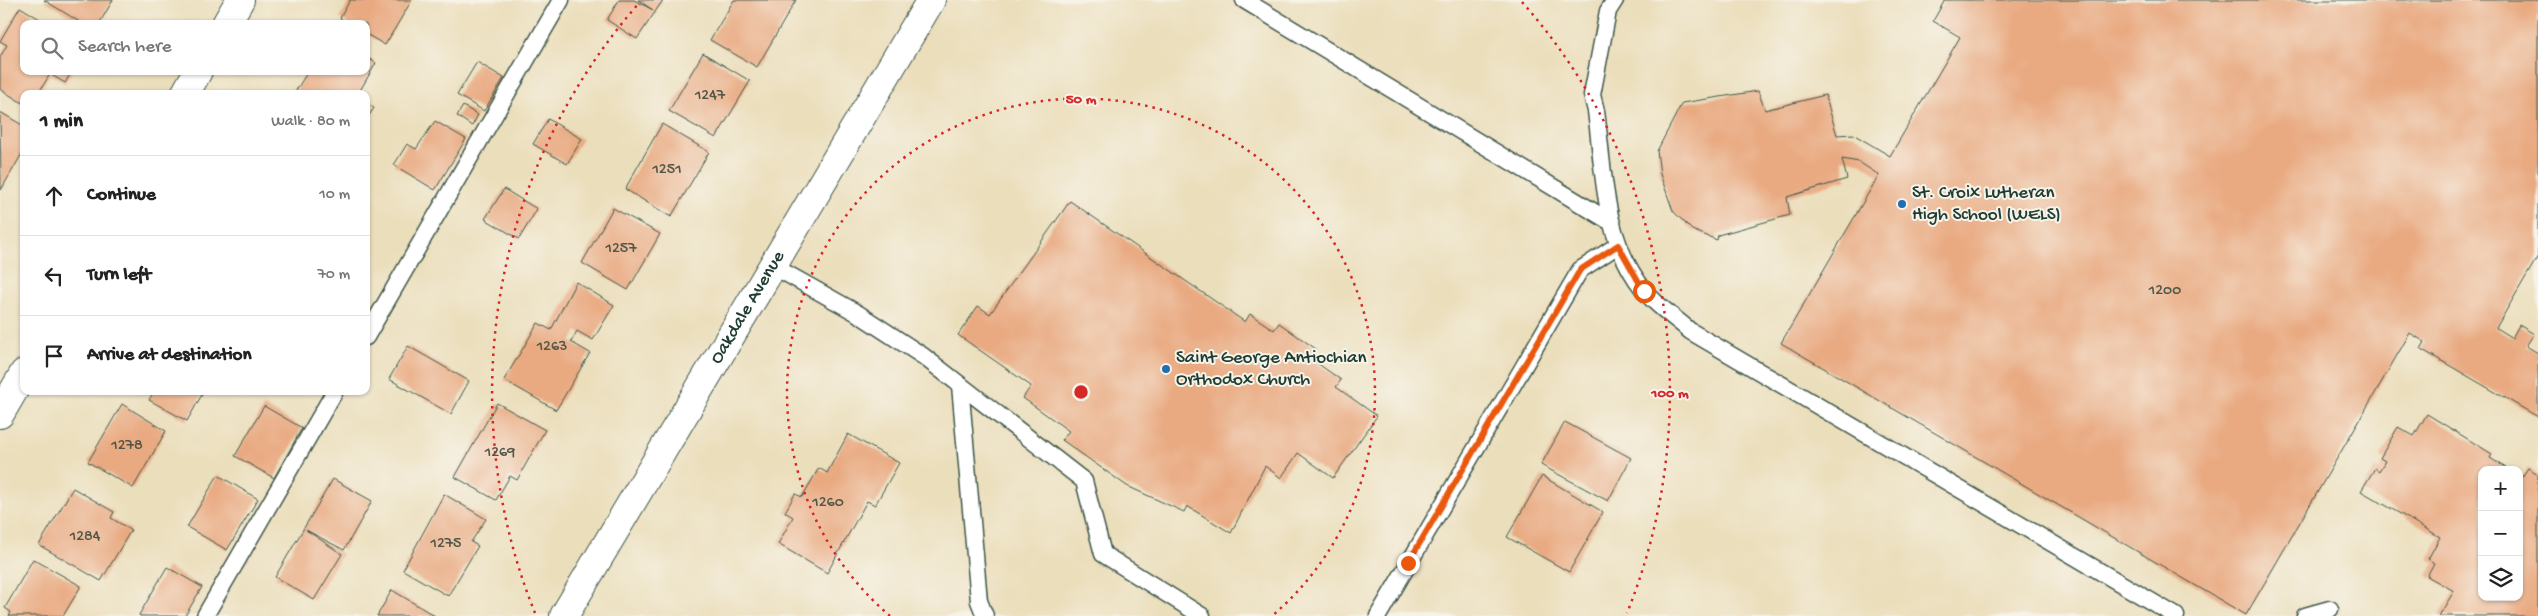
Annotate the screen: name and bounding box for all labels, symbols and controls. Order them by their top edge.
search box [20,20,370,75]
icon: search [38,34,66,62]
text: Search here [78,36,172,59]
house number: 1247 [694,87,726,106]
text: 50 m [1066,91,1097,109]
text: 1 min [40,110,83,135]
text: Walk · 80 m [271,113,350,132]
house number: 1251 [651,161,682,180]
icon: ahead [40,182,68,210]
place label: St. Croix Lutheran High School (WELS) [1912,182,2061,227]
text: Continue [87,184,156,207]
text: 10 m [319,186,350,205]
marker: St. Croix Lutheran High School (WELS) [1896,198,1908,210]
house number: 1257 [604,240,637,259]
street label: Oakdale Avenue [705,247,790,368]
icon: left [40,262,68,290]
text: Turn left [87,264,151,287]
text: 70 m [317,266,350,285]
route start [1633,280,1656,303]
house number: 1200 [2148,282,2181,301]
house number: 1263 [536,338,567,357]
icon: arrive [40,342,68,370]
text: Arrive at destination [87,344,251,367]
place label: Saint George Antiochian Orthodox Church [1176,347,1367,392]
marker: Saint George Antiochian Orthodox Church [1160,363,1172,375]
centre of rings [1072,383,1090,401]
text: 100 m [1650,385,1689,403]
house number: 1278 [110,437,143,456]
house number: 1269 [484,444,515,463]
map controls [2478,466,2523,601]
button: + [2478,466,2523,511]
house number: 1260 [811,494,844,513]
button: − [2478,511,2523,556]
house number: 1284 [69,528,101,547]
house number: 1275 [429,535,462,554]
route end [1397,552,1420,575]
button: layers [2478,556,2523,601]

